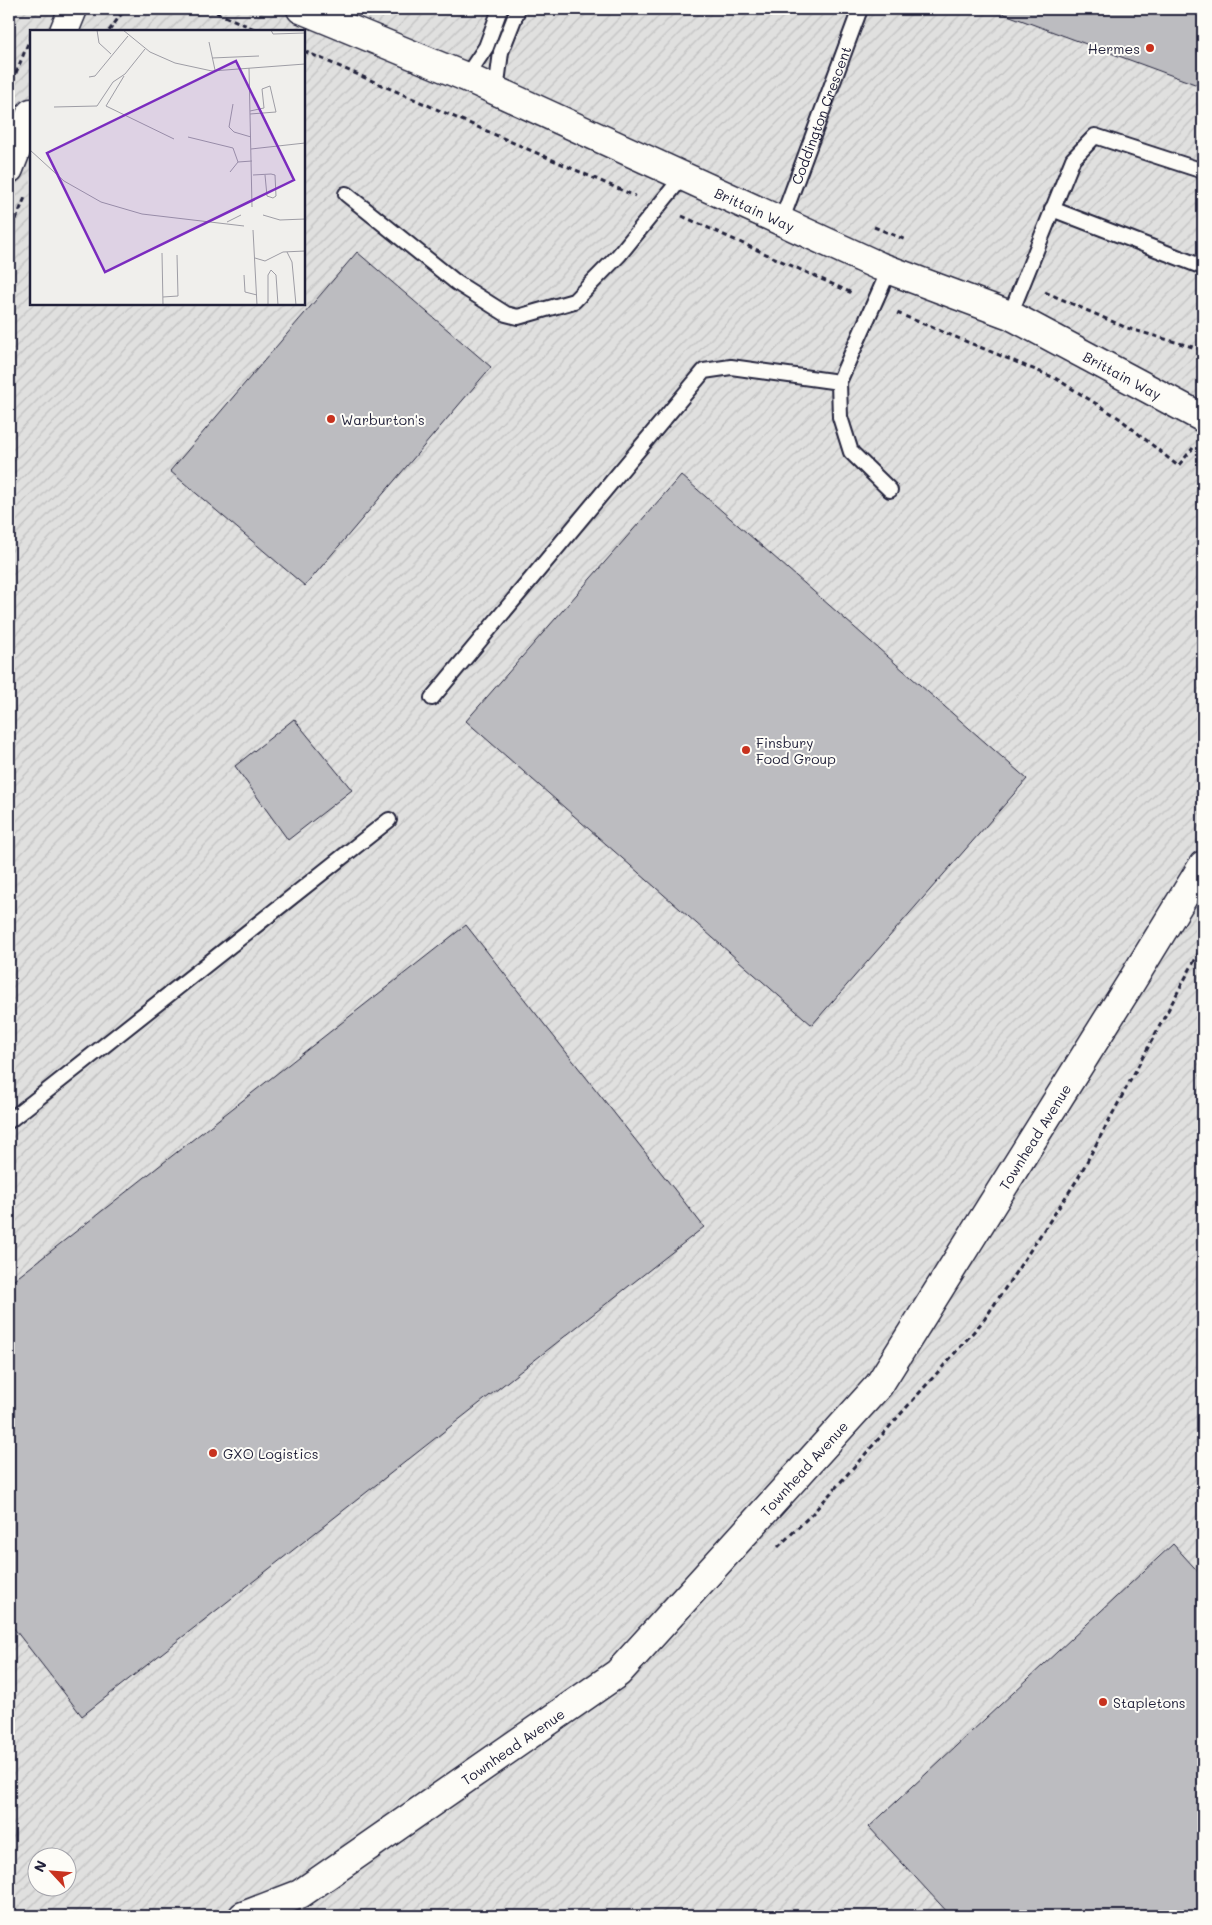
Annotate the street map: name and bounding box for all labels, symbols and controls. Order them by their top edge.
inset map [30,30,305,305]
place label: Hermes [1088,39,1140,58]
marker: Hermes [1144,42,1156,54]
street label: Coddington Crescent [786,43,855,187]
street label: Brittain Way [712,183,798,236]
street label: Brittain Way [1080,346,1165,404]
place label: Warburton's [341,410,425,429]
marker: Warburton's [325,413,337,425]
place label: Finsbury Food Group [756,733,836,768]
marker: Finsbury Food Group [740,744,752,756]
street label: Townhead Avenue [994,1080,1075,1193]
street label: Townhead Avenue [756,1416,852,1520]
place label: GXO Logistics [223,1444,319,1463]
marker: GXO Logistics [207,1447,219,1459]
place label: Stapletons [1113,1693,1186,1712]
marker: Stapletons [1097,1696,1109,1708]
street label: Townhead Avenue [457,1704,568,1789]
north arrow [28,1848,78,1898]
text: N [29,1857,51,1875]

